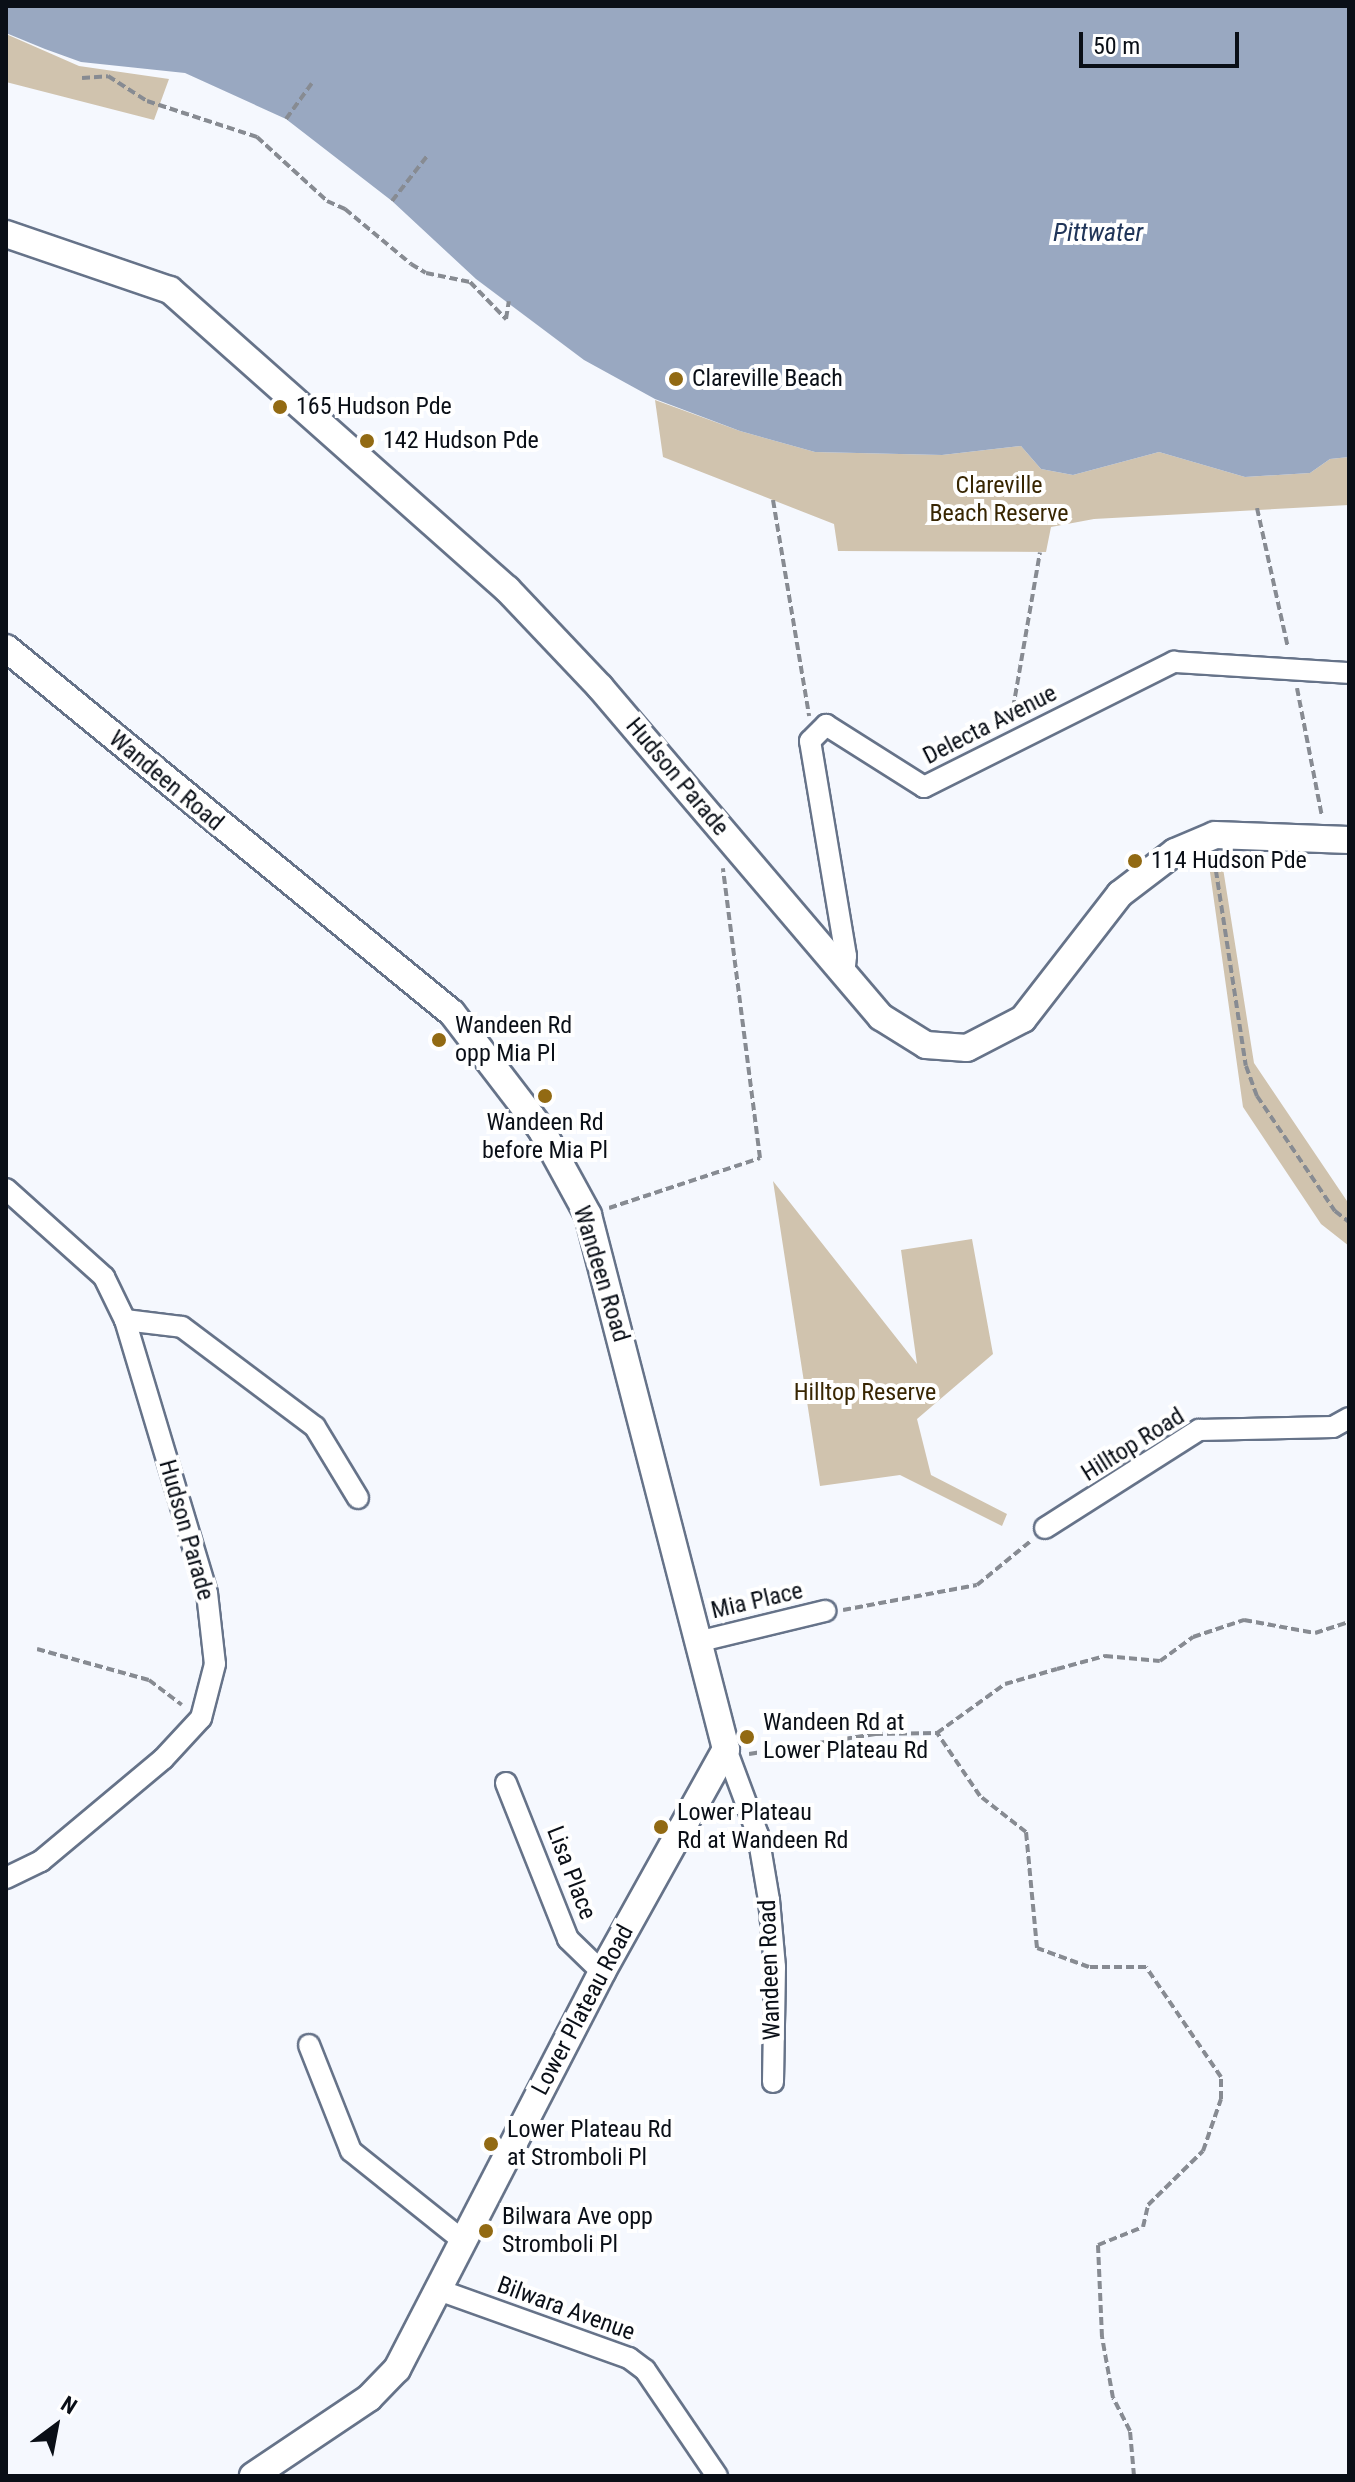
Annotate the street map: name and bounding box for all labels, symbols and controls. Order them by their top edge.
scale bar [1083,16,1243,66]
text: 50 m [1093,32,1140,60]
water label: Pittwater [1053,217,1143,249]
place label: Clareville Beach [692,365,843,393]
marker: Clareville Beach [667,370,685,388]
place label: 165 Hudson Pde [296,393,452,421]
marker: 165 Hudson Pde [271,398,289,416]
place label: 142 Hudson Pde [383,427,539,455]
marker: 142 Hudson Pde [358,432,376,450]
park label: Clareville Beach Reserve [929,472,1069,528]
street label: Delecta Avenue [918,679,1062,771]
street label: Hudson Parade [619,712,735,842]
street label: Wandeen Road [103,725,229,837]
place label: 114 Hudson Pde [1151,847,1307,875]
marker: 114 Hudson Pde [1126,852,1144,870]
place label: Wandeen Rd opp Mia Pl [455,1012,572,1068]
marker: Wandeen Rd opp Mia Pl [430,1031,448,1049]
marker: Wandeen Rd before Mia Pl [536,1087,554,1105]
place label: Wandeen Rd before Mia Pl [482,1109,608,1165]
street label: Wandeen Road [567,1202,635,1346]
park label: Hilltop Reserve [794,1379,936,1407]
street label: Hilltop Road [1076,1402,1190,1488]
street label: Hudson Parade [152,1456,220,1604]
street label: Mia Place [708,1576,806,1626]
place label: Wandeen Rd at Lower Plateau Rd [763,1709,928,1765]
marker: Wandeen Rd at Lower Plateau Rd [738,1728,756,1746]
place label: Lower Plateau Rd at Wandeen Rd [677,1799,848,1855]
marker: Lower Plateau Rd at Wandeen Rd [652,1818,670,1836]
street label: Lisa Place [540,1822,602,1924]
street label: Wandeen Road [753,1899,787,2041]
street label: Lower Plateau Road [526,1920,640,2100]
place label: Lower Plateau Rd at Stromboli Pl [507,2116,672,2172]
marker: Lower Plateau Rd at Stromboli Pl [482,2135,500,2153]
place label: Bilwara Ave opp Stromboli Pl [502,2203,653,2259]
marker: Bilwara Ave opp Stromboli Pl [477,2222,495,2240]
street label: Bilwara Avenue [493,2271,639,2347]
north arrow [16,2386,96,2466]
text: N [57,2391,81,2419]

